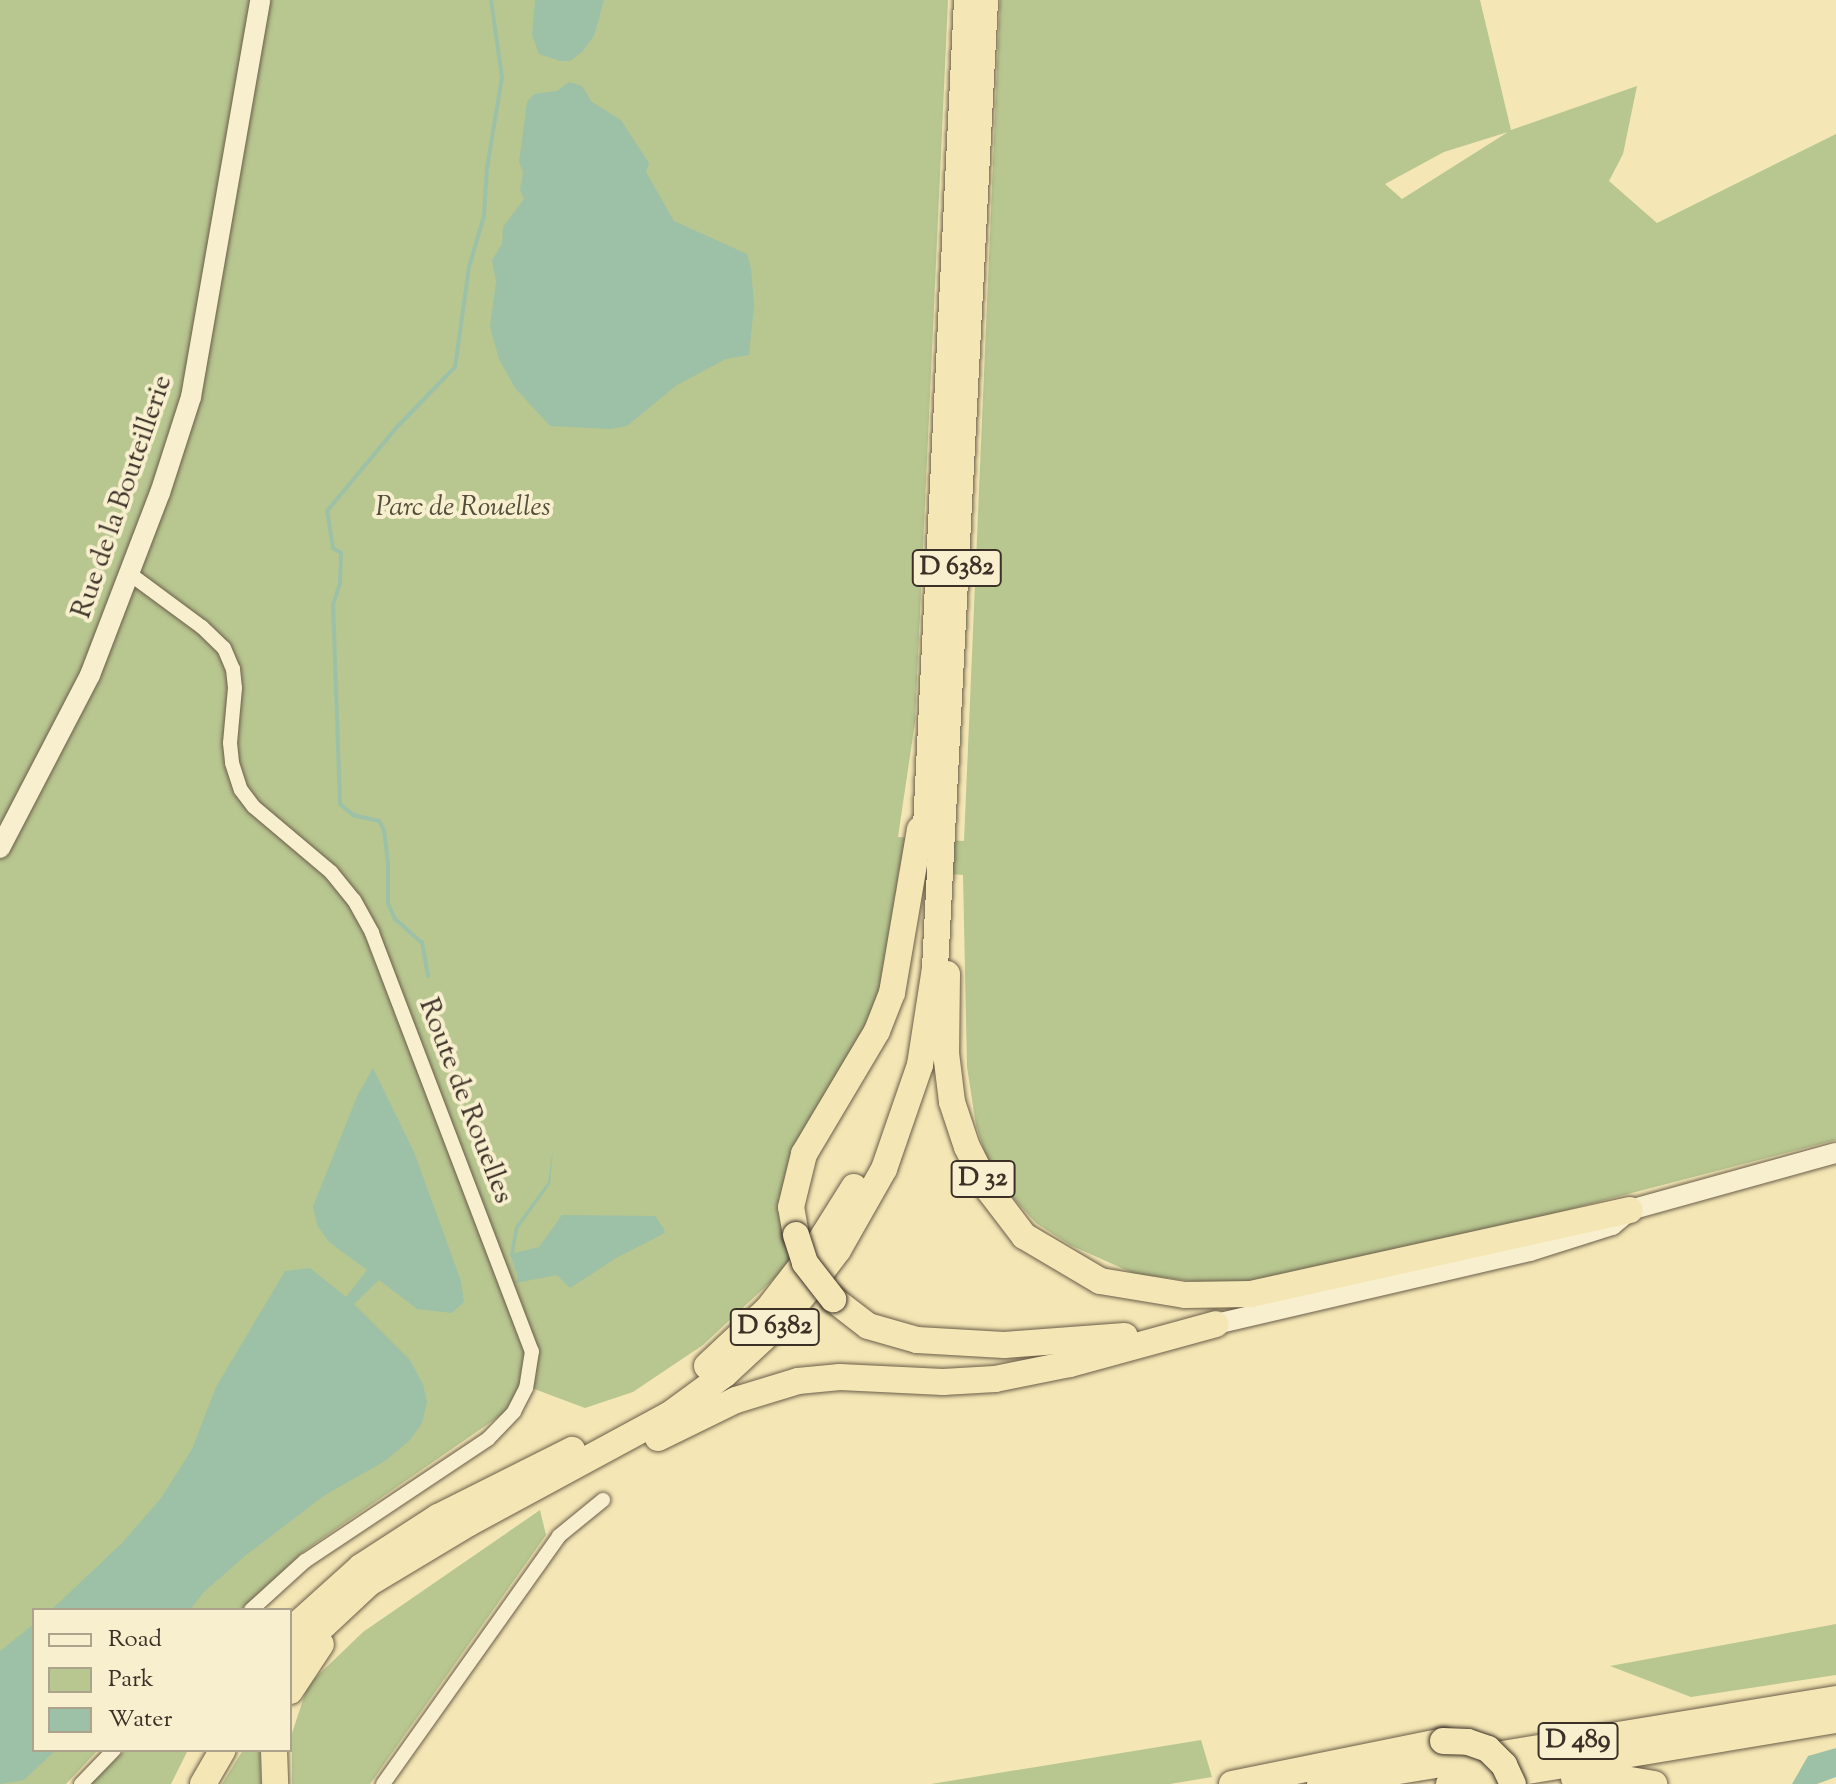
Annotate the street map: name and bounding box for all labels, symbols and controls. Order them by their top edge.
street label: Rue de la Bouteillerie [66,371,180,623]
park label: Parc de Rouelles [375,491,551,525]
road number: D 6382 [911,546,1003,590]
street label: Route de Rouelles [410,994,520,1208]
road number: D 32 [949,1157,1017,1201]
road number: D 6382 [729,1305,821,1349]
legend [32,1608,292,1752]
text: Road [108,1623,162,1657]
text: Park [108,1663,154,1697]
text: Water [108,1703,172,1737]
road number: D 489 [1536,1719,1620,1763]

